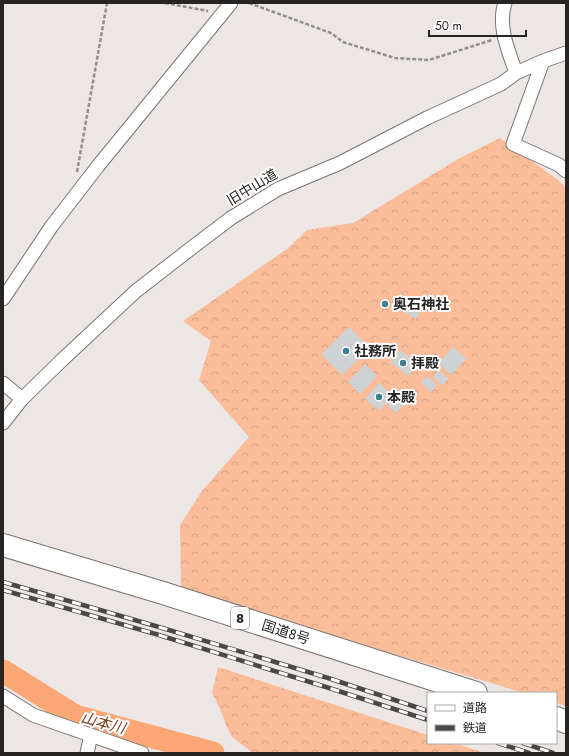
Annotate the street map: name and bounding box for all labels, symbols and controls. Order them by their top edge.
scale bar [429,12,526,38]
text: 50 m [435,17,462,35]
street label: 旧中山道 [223,164,281,210]
place label: 奥石神社 [393,294,449,314]
marker: 奥石神社 [380,299,390,309]
place label: 社務所 [354,341,396,361]
marker: 社務所 [341,346,351,356]
place label: 拝殿 [411,353,439,373]
marker: 拝殿 [398,358,408,368]
place label: 本殿 [387,387,415,407]
marker: 本殿 [374,392,384,402]
road number: 8 [231,607,249,629]
street label: 国道8号 [259,615,313,649]
legend [427,692,557,744]
text: 道路 [463,699,487,717]
water label: 山本川 [78,707,130,740]
text: 鉄道 [463,719,487,737]

